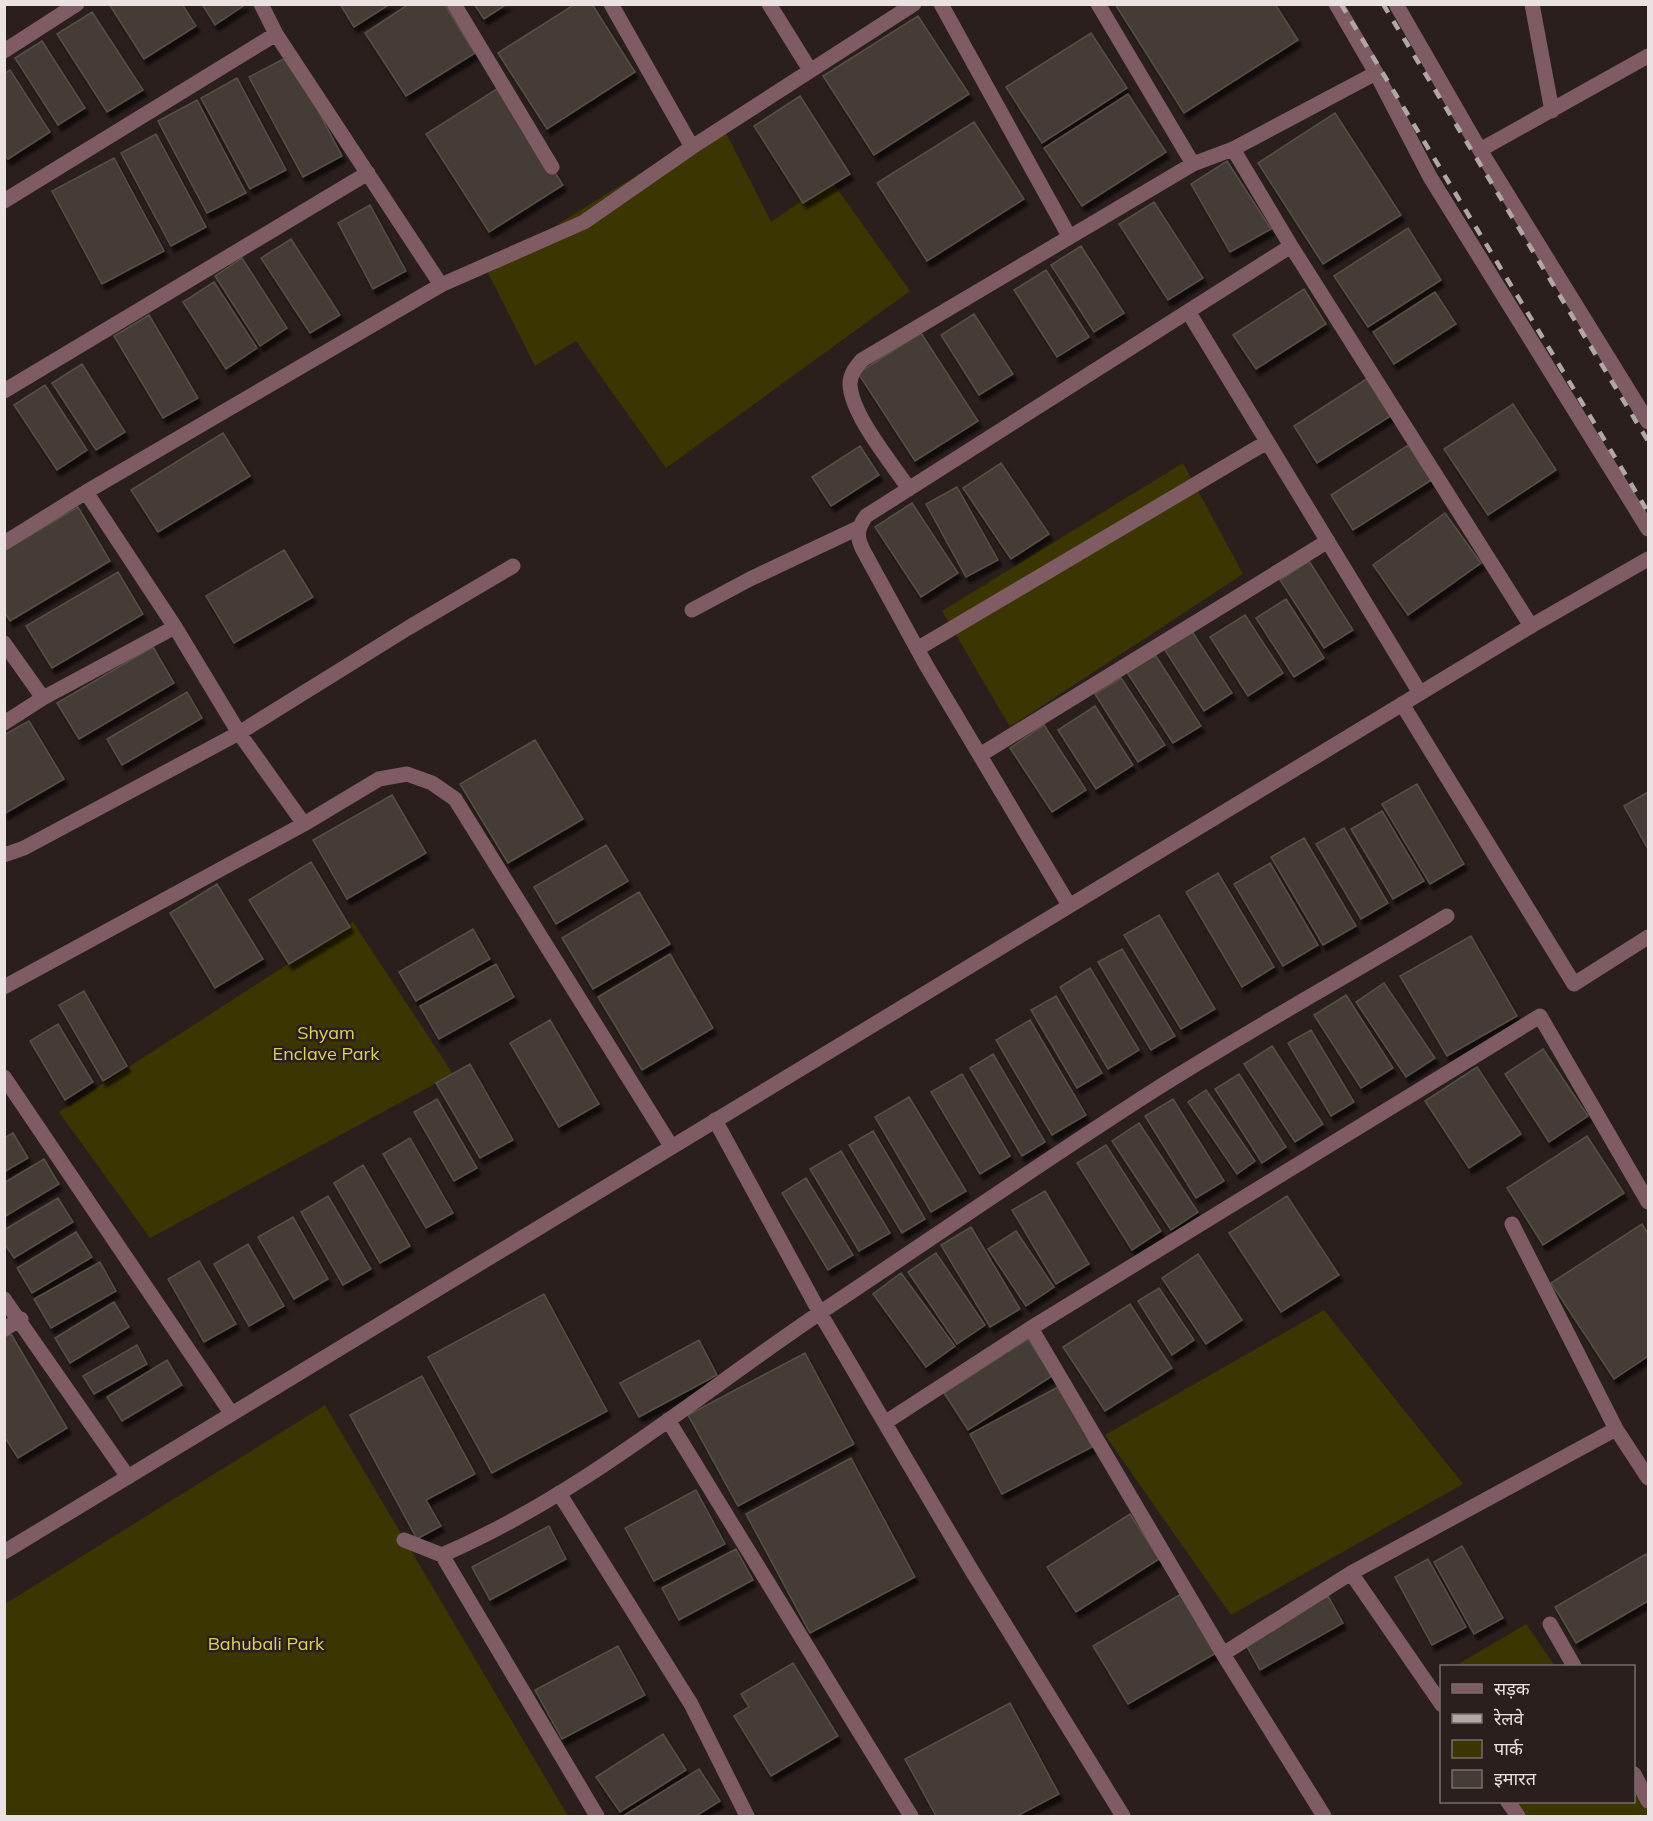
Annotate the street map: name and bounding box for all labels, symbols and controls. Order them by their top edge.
park label: Shyam Enclave Park [273,1021,380,1065]
park label: Bahubali Park [208,1632,325,1655]
legend [1440,1665,1635,1803]
text: सड़क [1494,1677,1531,1700]
text: रेलवे [1493,1707,1525,1730]
text: पार्क [1494,1737,1524,1760]
text: इमारत [1494,1767,1537,1790]

